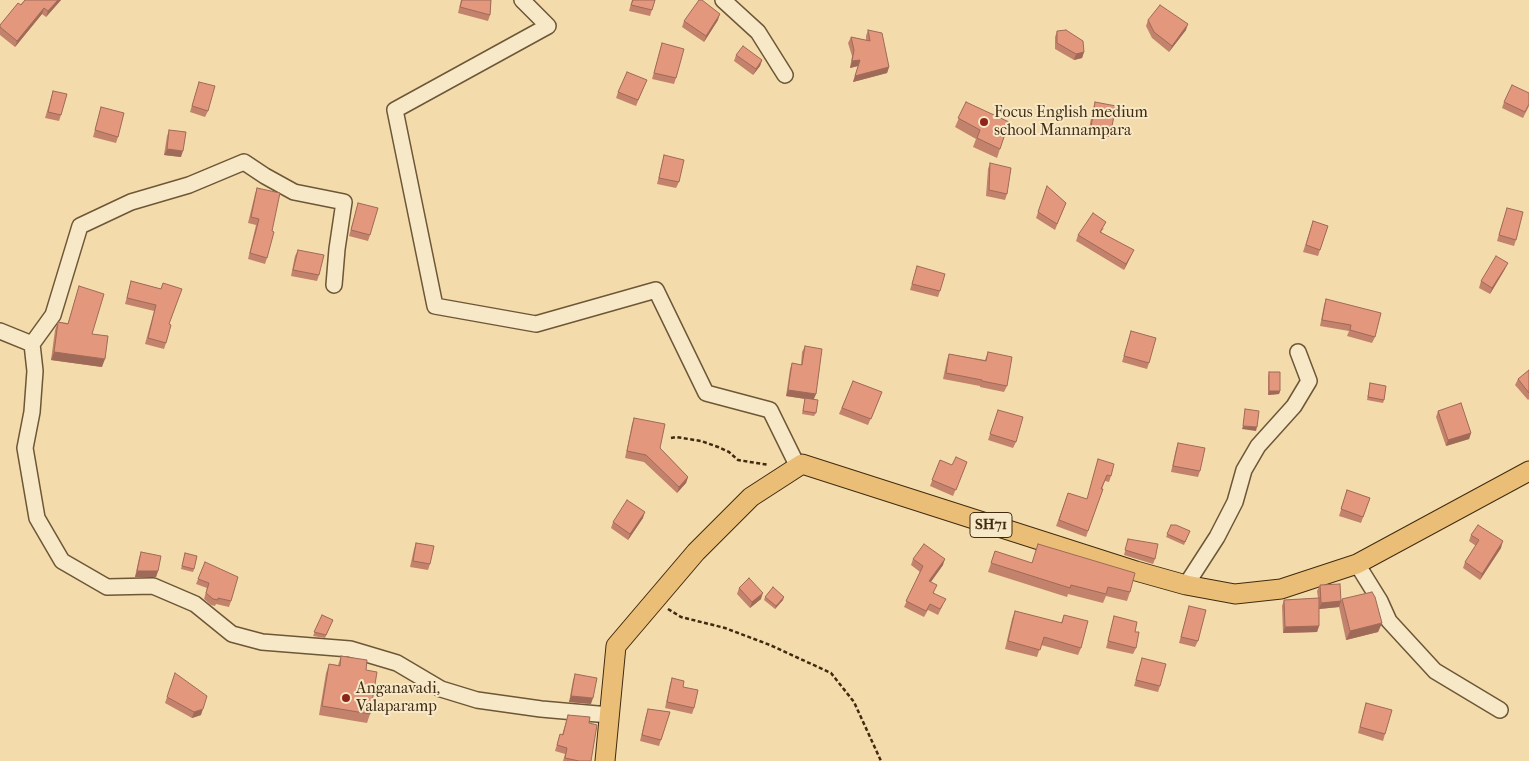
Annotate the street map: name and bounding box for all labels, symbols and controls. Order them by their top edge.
place label: Focus English medium school Mannampara [994,103,1148,141]
marker: Focus English medium school Mannampara [978,116,990,128]
road number: SH71 [970,512,1012,538]
place label: Anganavadi, Valaparamp [356,679,440,717]
marker: Anganavadi, Valaparamp [340,692,352,704]

